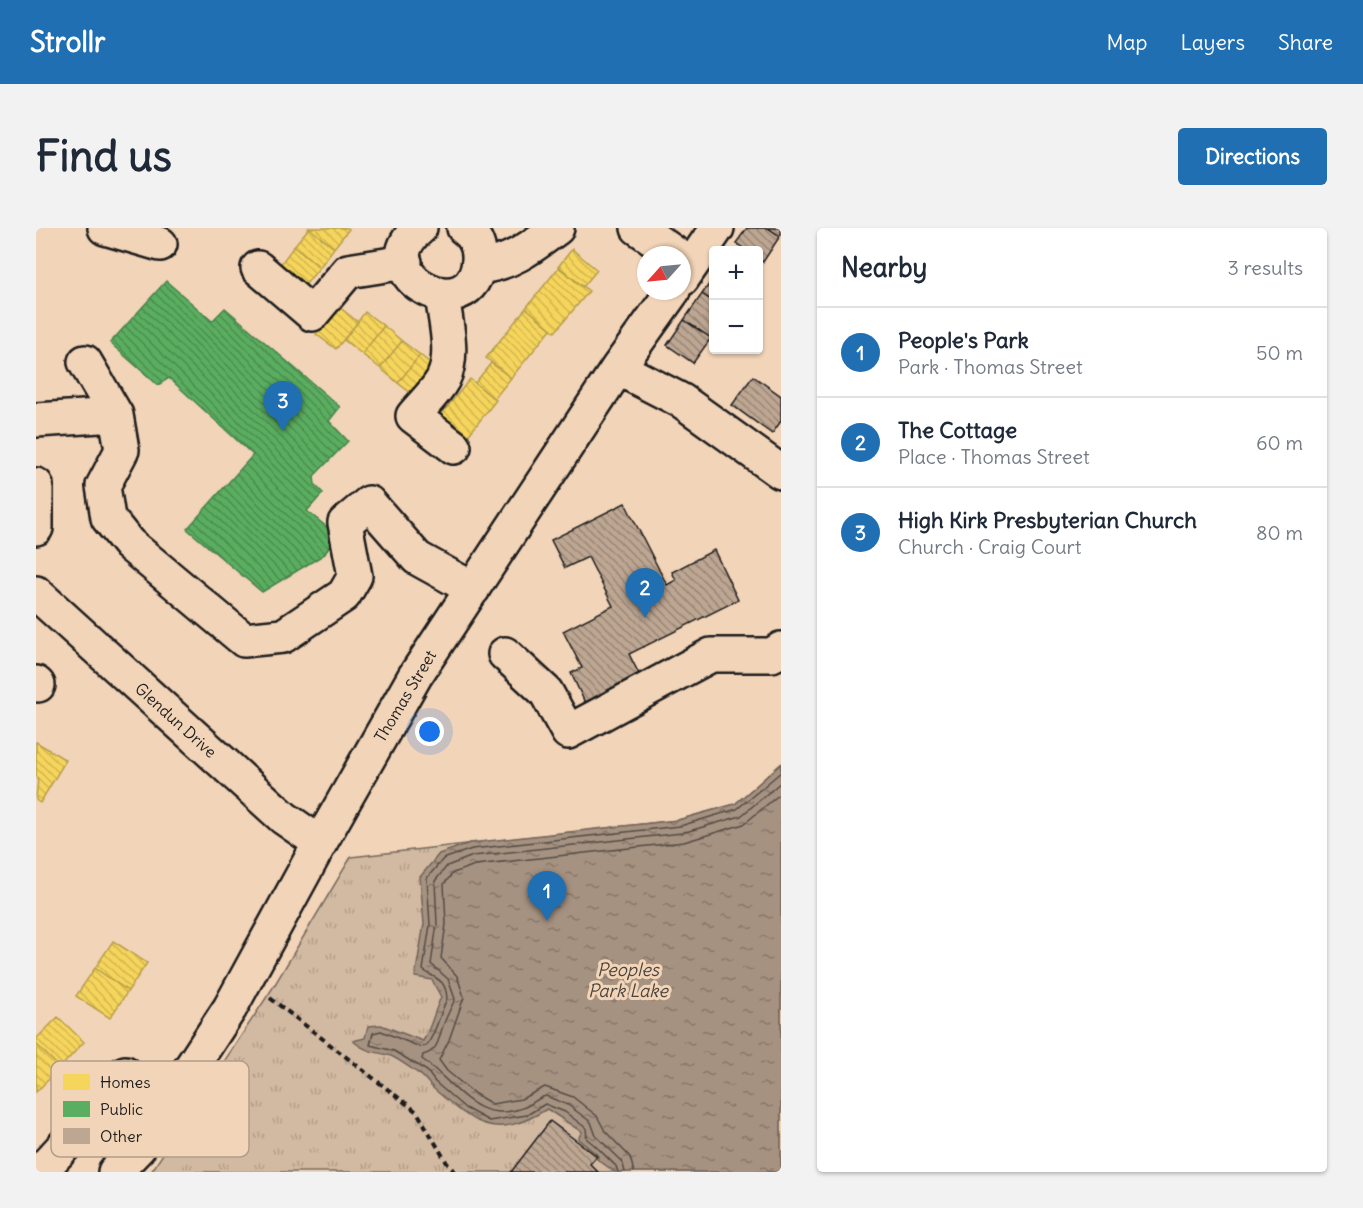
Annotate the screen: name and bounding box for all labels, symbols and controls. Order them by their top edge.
text: Strollr [30,24,105,60]
text: Map [1107,29,1147,56]
text: Layers [1180,29,1245,56]
text: Share [1278,29,1333,56]
button: Directions [1178,128,1327,185]
text: Find us [36,130,172,182]
north arrow [637,246,691,300]
map controls [709,246,763,354]
button: + [709,246,763,300]
text: Nearby [841,251,927,284]
text: 3 results [1227,255,1303,280]
button: − [709,300,763,354]
text: People's Park [898,326,1029,354]
text: 1 [857,340,864,365]
text: 50 m [1256,340,1303,365]
text: Park · Thomas Street [898,354,1083,379]
pin: 3 [264,382,302,431]
text: The Cottage [898,416,1017,444]
text: 2 [855,430,866,455]
text: 60 m [1256,430,1303,455]
text: Place · Thomas Street [898,444,1090,469]
text: High Kirk Presbyterian Church [898,506,1197,534]
text: 3 [855,520,866,545]
text: 80 m [1256,520,1303,545]
text: Church · Craig Court [898,534,1082,559]
pin: 2 [626,568,664,618]
street label: Thomas Street [370,646,441,746]
street label: Glendun Drive [131,678,221,762]
your location [415,717,444,746]
pin: 1 [528,872,566,921]
water label: Peoples Park Lake [588,958,669,1002]
legend [51,1061,249,1157]
text: Homes [100,1072,150,1092]
text: Public [100,1099,143,1119]
text: Other [100,1126,143,1146]

